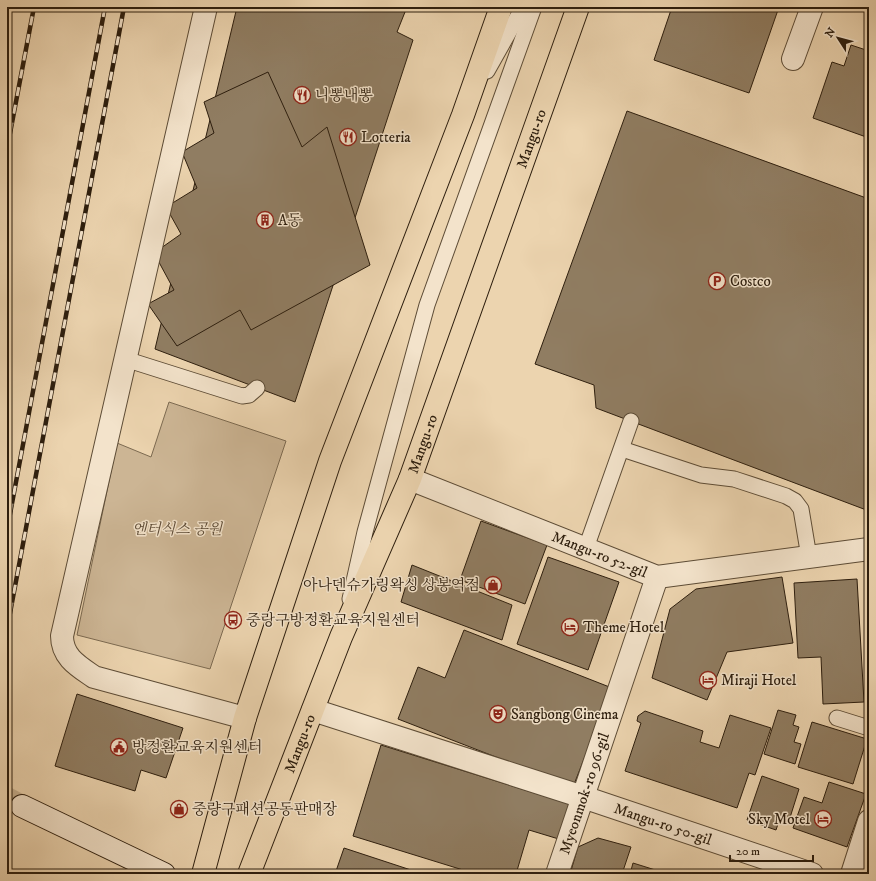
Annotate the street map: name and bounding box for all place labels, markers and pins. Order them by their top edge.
restaurant icon: 니뽕내뽕 [292,85,312,105]
place label: 니뽕내뽕 [315,86,373,105]
restaurant icon: Lotteria [338,127,358,147]
place label: Lotteria [361,128,411,147]
building icon: A동 [255,210,275,230]
place label: A동 [278,211,303,230]
parking icon: Costco [707,271,727,291]
place label: Costco [730,272,771,291]
shop icon: 아나덴슈가링왁싱 상봉역점 [483,575,503,595]
place label: 아나덴슈가링왁싱 상봉역점 [303,576,480,595]
bus stop icon: 중랑구방정환교육지원센터 [223,610,243,630]
place label: 중랑구방정환교육지원센터 [246,611,420,630]
hotel icon: Theme Hotel [560,617,580,637]
place label: Theme Hotel [583,618,665,637]
hotel icon: Miraji Hotel [698,670,718,690]
place label: Miraji Hotel [721,671,797,690]
theatre icon: Sangbong Cinema [488,704,508,724]
place label: Sangbong Cinema [511,705,619,724]
public building icon: 방정환교육지원센터 [109,737,129,757]
place label: 방정환교육지원센터 [132,738,262,757]
shop icon: 중량구패션공동판매장 [169,799,189,819]
place label: 중량구패션공동판매장 [192,800,337,819]
hotel icon: Sky Motel [813,809,833,829]
place label: Sky Motel [748,810,810,829]

